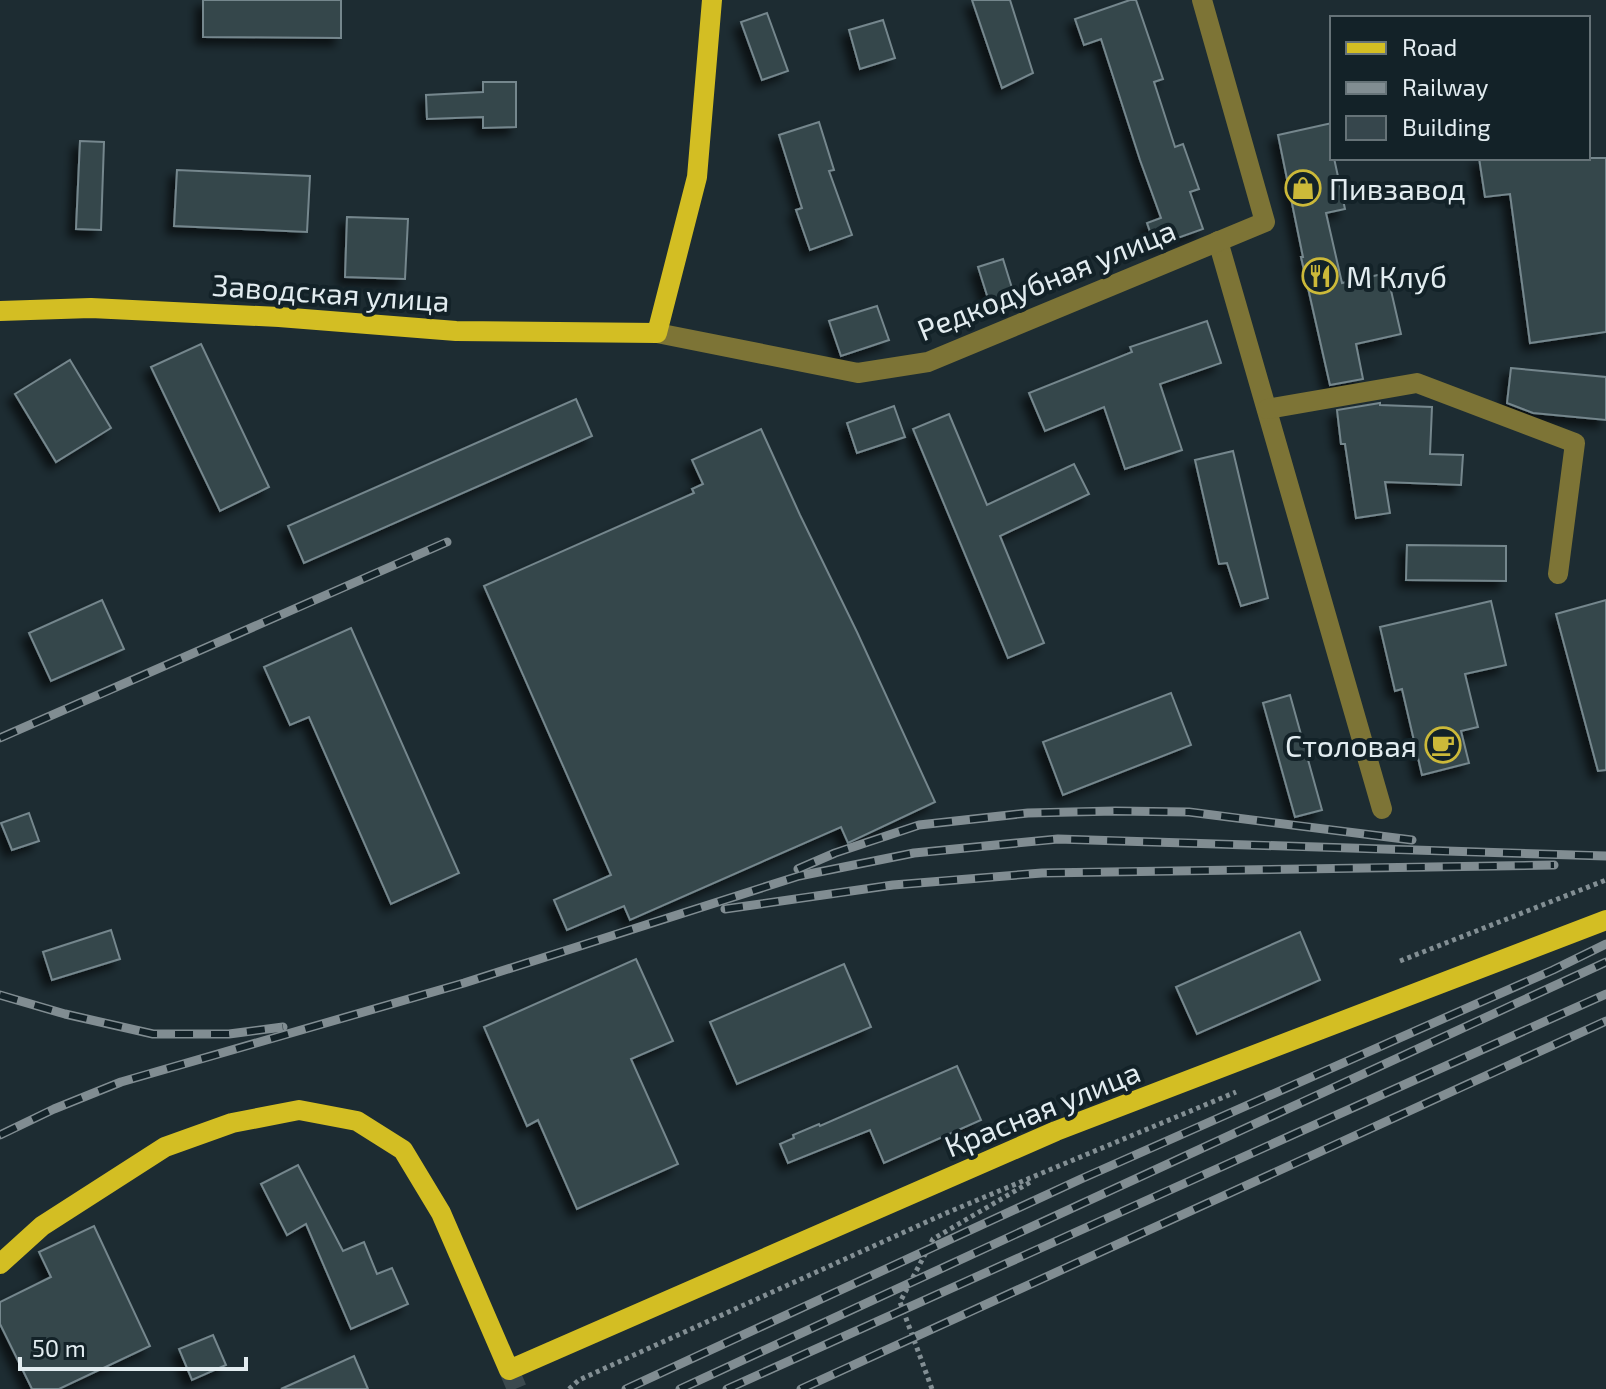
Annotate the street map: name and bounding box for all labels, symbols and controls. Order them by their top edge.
legend [1330,16,1590,160]
text: Road [1402,32,1457,61]
text: Railway [1402,72,1489,101]
text: Building [1402,112,1491,141]
shop icon: Пивзавод [1284,169,1322,207]
place label: Пивзавод [1329,170,1466,206]
street label: Редкодубная улица [912,211,1181,348]
restaurant icon: М Клуб [1301,257,1339,295]
place label: М Клуб [1346,258,1447,295]
street label: Заводская улица [211,266,451,319]
cafe icon: Столовая [1424,726,1462,764]
place label: Столовая [1285,727,1417,763]
street label: Красная улица [939,1052,1145,1165]
scale bar [20,1321,246,1371]
text: 50 m [32,1333,86,1362]

